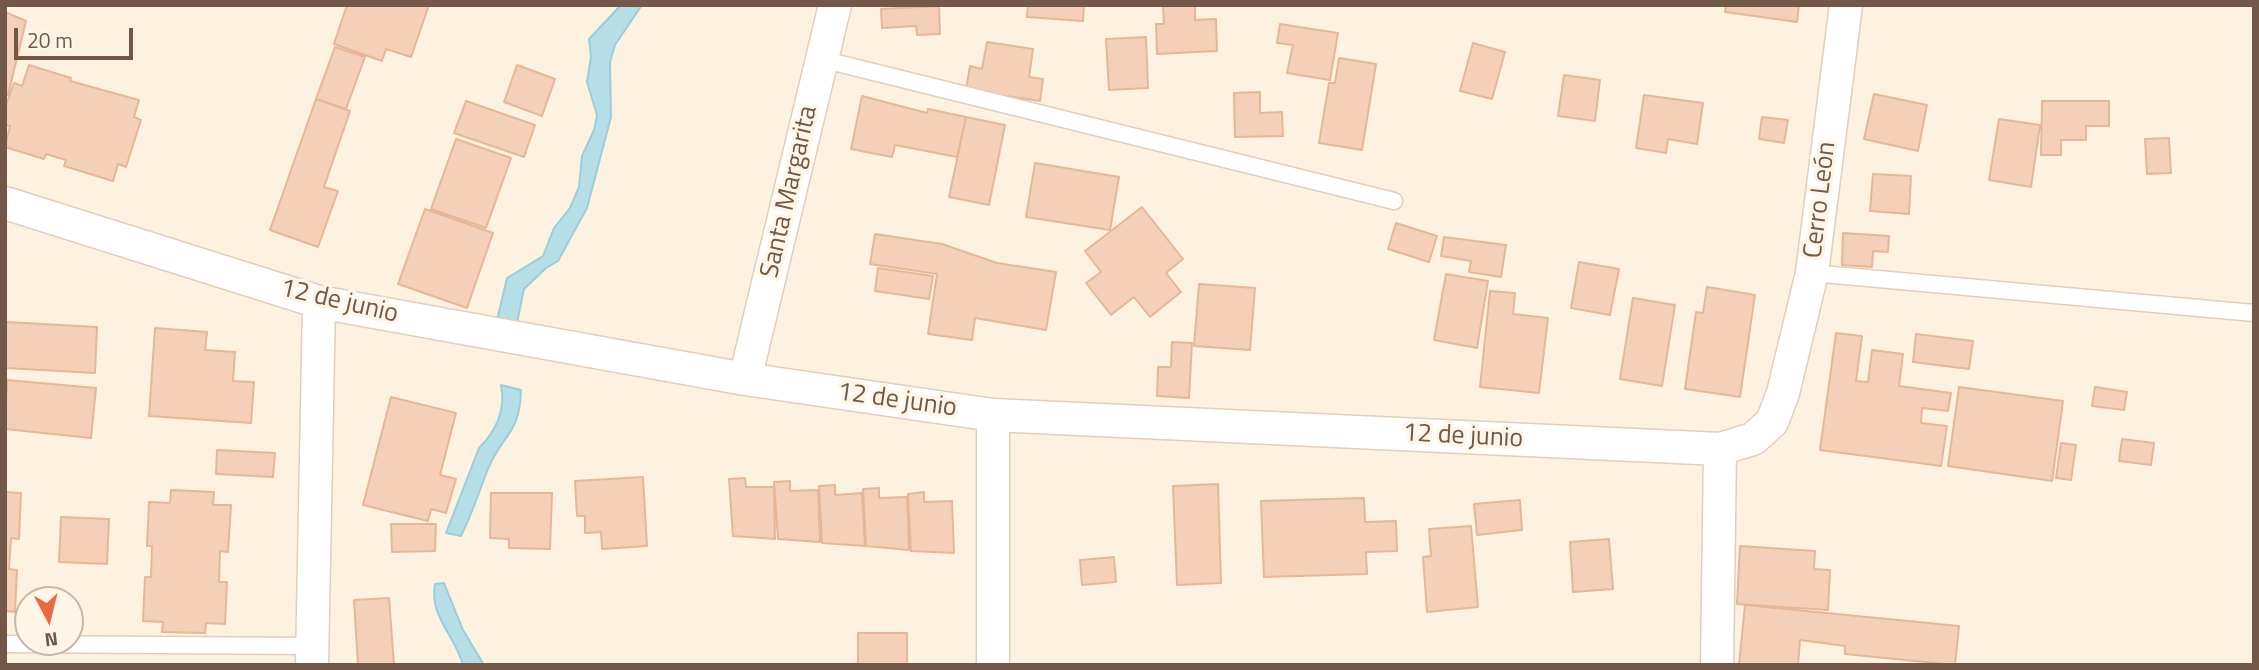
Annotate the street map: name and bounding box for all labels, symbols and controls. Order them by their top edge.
scale bar [18,14,136,58]
text: 20 m [27,24,73,56]
street label: Santa Margarita [755,103,825,281]
street label: Cerro León [1798,140,1844,260]
street label: 12 de junio [277,273,401,331]
street label: 12 de junio [835,377,959,425]
street label: 12 de junio [1402,418,1524,456]
north arrow [14,586,84,656]
text: N [43,625,60,656]

